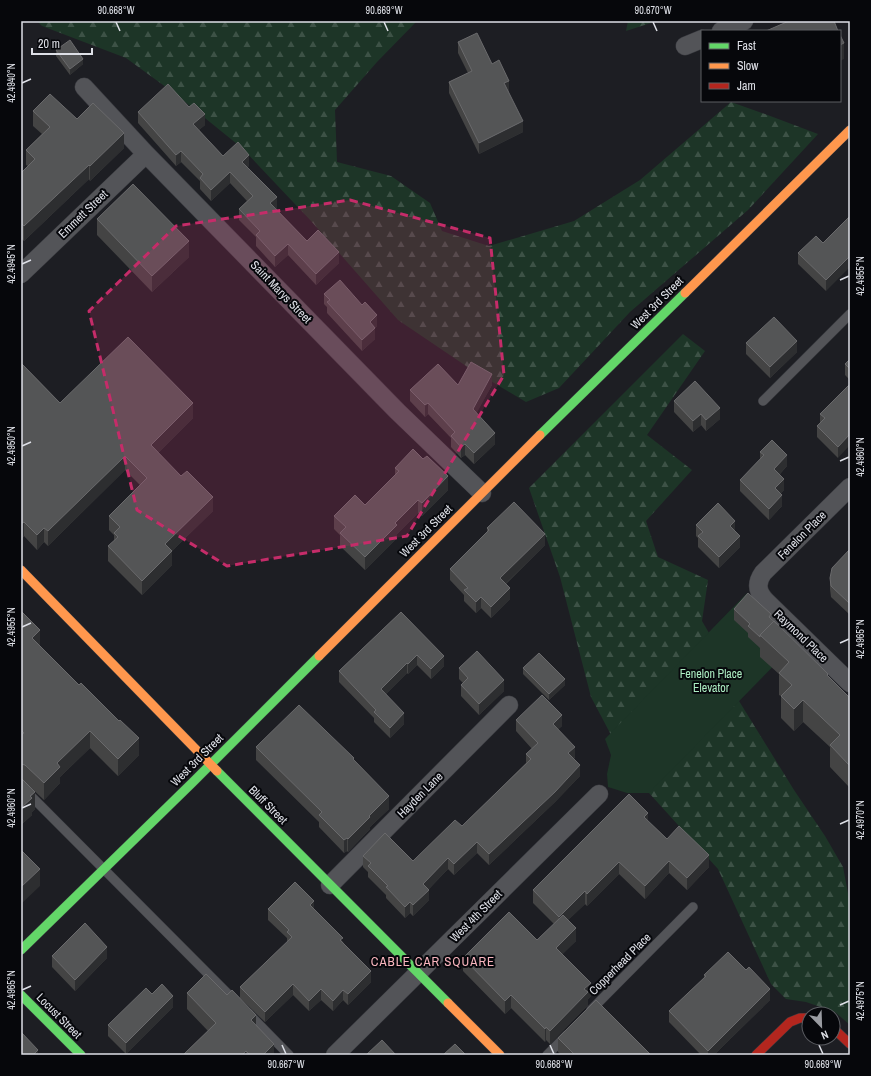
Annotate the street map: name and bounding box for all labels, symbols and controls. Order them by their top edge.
text: 90.668°W [98,4,135,17]
text: 90.669°W [366,4,403,17]
text: 90.670°W [635,4,672,17]
scale bar [32,30,92,56]
legend [701,30,841,102]
text: 20 m [38,36,60,52]
text: Fast [737,38,756,54]
text: Slow [737,58,759,74]
text: 42.4940°N [5,63,18,103]
text: Jam [737,78,756,94]
street label: Emmett Street [55,186,111,242]
text: 42.4945°N [5,244,18,284]
text: 42.4955°N [854,256,867,296]
street label: Saint Marys Street [247,257,315,327]
street label: West 3rd Street [627,273,687,333]
text: 42.4950°N [5,426,18,466]
text: 42.4960°N [854,437,867,477]
street label: West 3rd Street [396,501,456,561]
street label: Fenelon Place [774,507,830,563]
street label: Raymond Place [770,606,832,666]
text: 42.4955°N [5,607,18,647]
text: 42.4965°N [854,619,867,659]
park label: Fenelon Place Elevator [680,666,742,696]
street label: West 3rd Street [167,730,227,790]
street label: Hayden Lane [394,769,446,821]
street label: Bluff Street [245,782,291,828]
text: 42.4960°N [5,788,18,828]
text: 42.4970°N [854,800,867,840]
street label: West 4th Street [446,886,506,946]
street label: Copperhead Place [586,930,654,998]
district label: CABLE CAR SQUARE [371,953,495,970]
text: 42.4965°N [5,970,18,1010]
text: 42.4975°N [854,981,867,1021]
street label: Locust Street [33,990,85,1042]
north arrow [801,1006,841,1046]
text: N [819,1027,831,1043]
text: 90.667°W [268,1058,305,1071]
text: 90.668°W [536,1058,573,1071]
text: 90.669°W [805,1058,842,1071]

